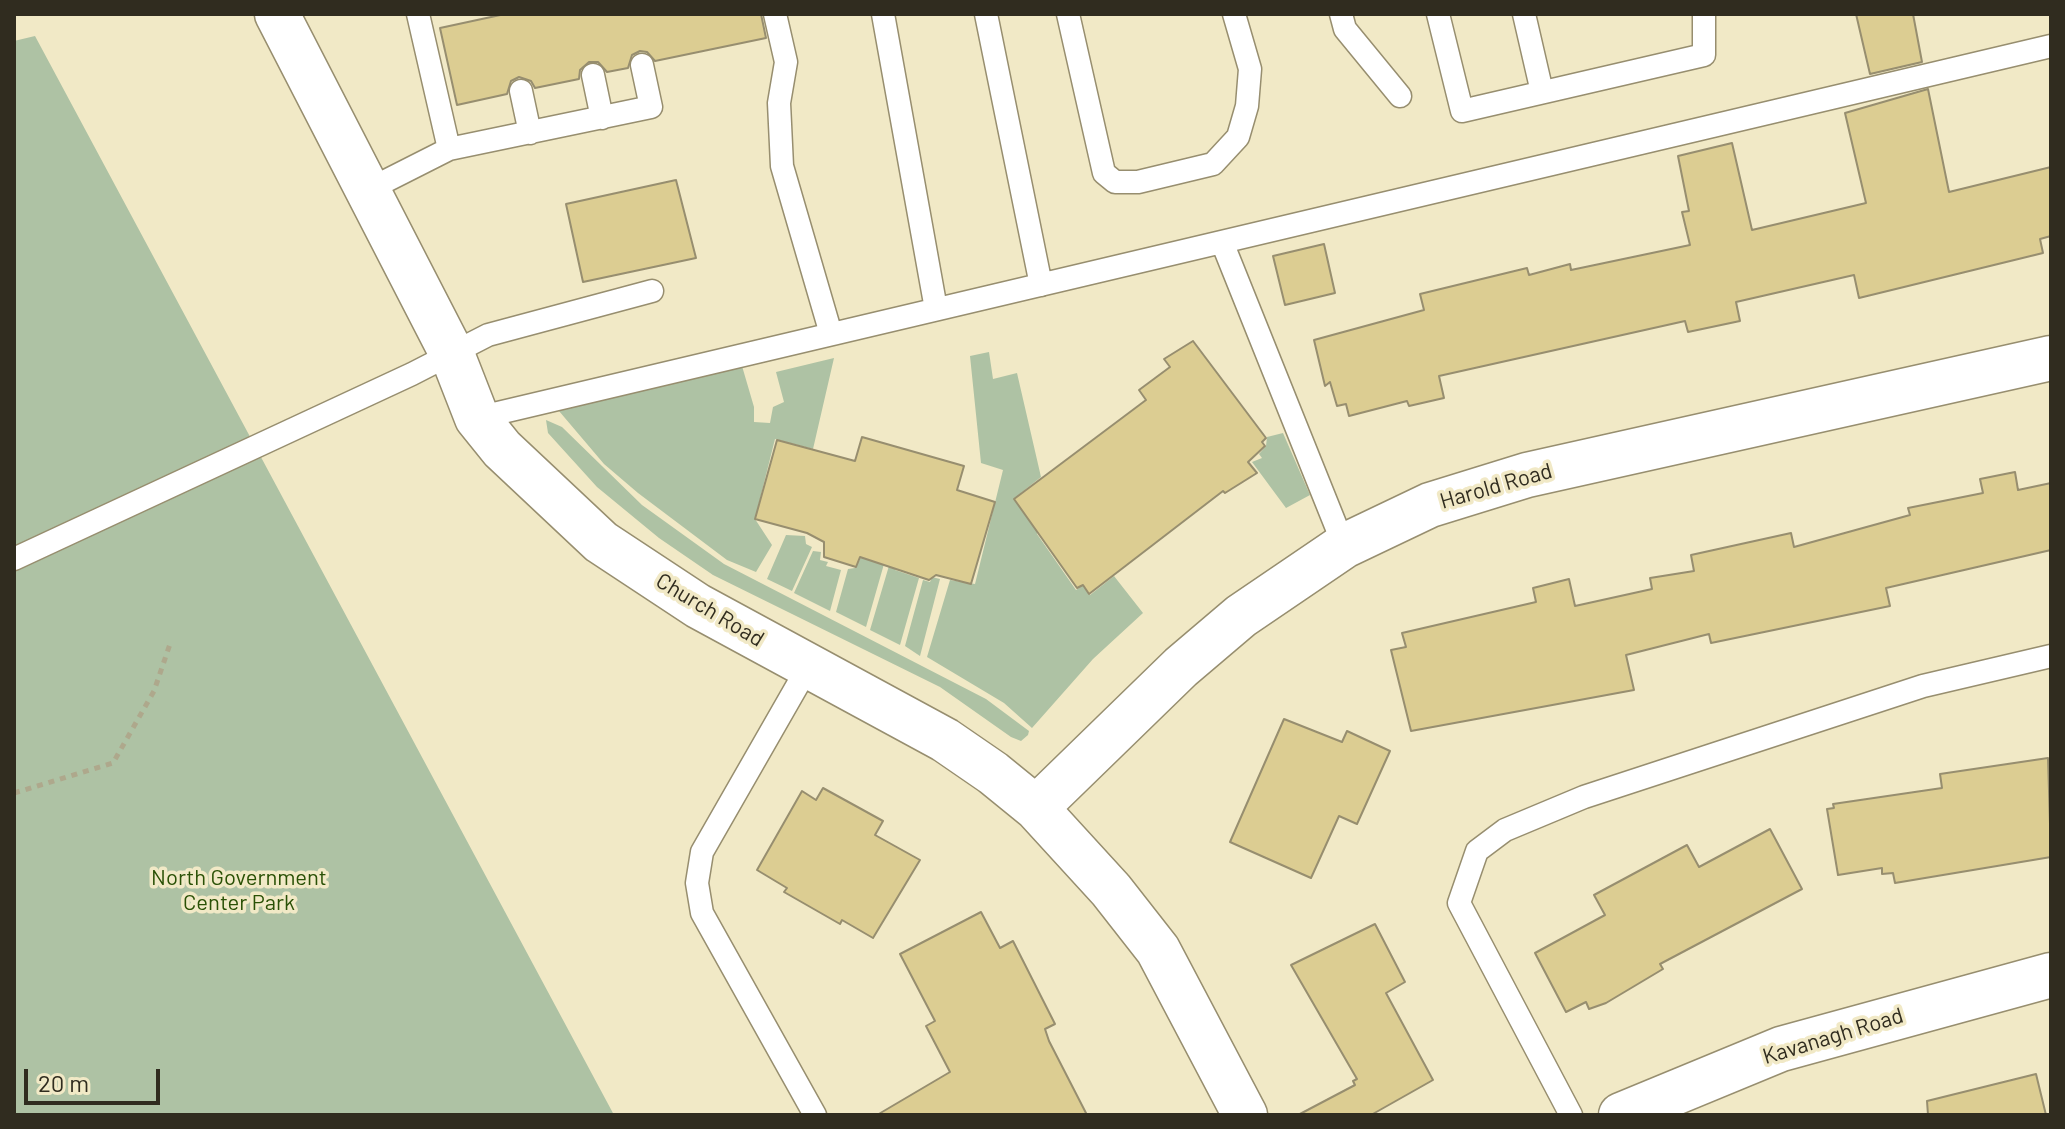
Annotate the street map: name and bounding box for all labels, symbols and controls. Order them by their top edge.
street label: Harold Road [1437,457,1555,515]
street label: Church Road [651,567,769,653]
park label: North Government Center Park [151,865,327,916]
street label: Kavanagh Road [1759,1002,1907,1070]
scale bar [28,1053,164,1103]
text: 20 m [38,1068,89,1097]

